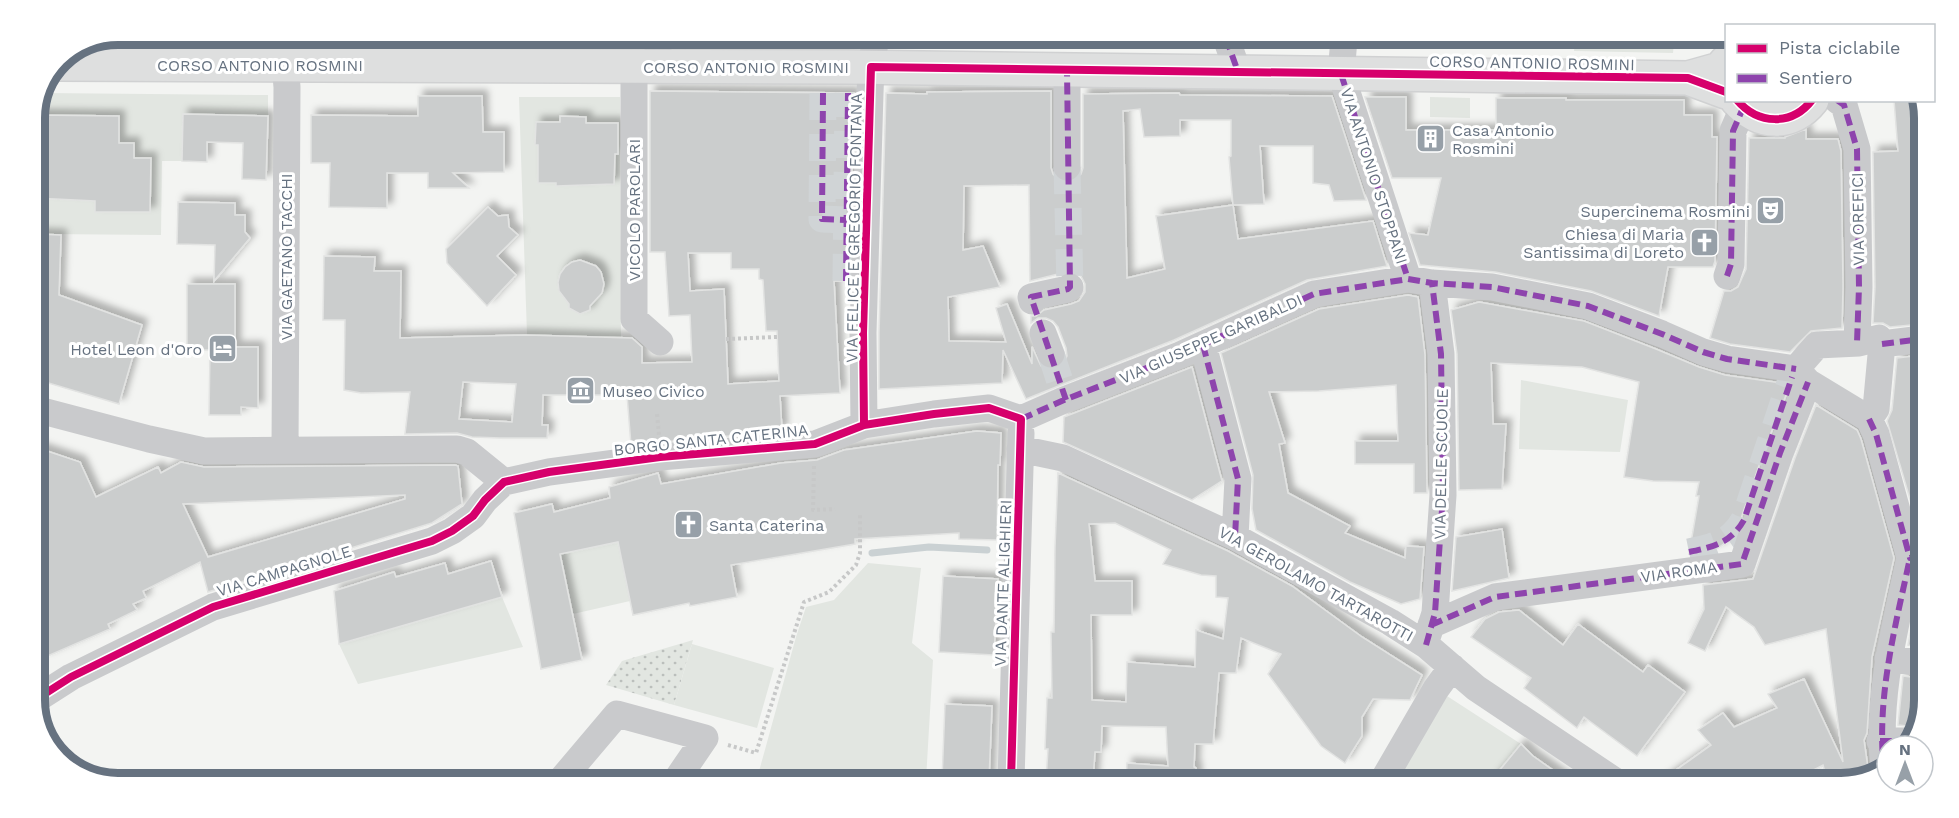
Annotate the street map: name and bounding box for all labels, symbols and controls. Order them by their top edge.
legend [1725,24,1935,102]
text: Pista ciclabile [1779,37,1900,58]
street label: CORSO ANTONIO ROSMINI [1429,52,1635,74]
street label: CORSO ANTONIO ROSMINI [157,56,363,75]
street label: CORSO ANTONIO ROSMINI [643,58,849,77]
text: Sentiero [1779,67,1853,88]
street label: VIA ANTONIO STOPPANI [1337,85,1411,267]
street label: VIA FELICE E GREGORIO FONTANA [842,92,866,363]
place label: Casa Antonio Rosmini [1452,121,1554,158]
building icon: Casa Antonio Rosmini [1415,123,1447,155]
street label: VICOLO PAROLARI [625,139,644,281]
street label: VIA OREFICI [1848,172,1868,266]
street label: VIA GAETANO TACCHI [277,173,296,341]
theatre icon: Supercinema Rosmini [1755,195,1787,227]
place label: Supercinema Rosmini [1581,202,1750,221]
place label: Chiesa di Maria Santissima di Loreto [1523,225,1684,262]
church icon: Chiesa di Maria Santissima di Loreto [1689,227,1721,259]
street label: VIA GIUSEPPE GARIBALDI [1117,290,1305,388]
hotel icon: Hotel Leon d'Oro [207,333,239,365]
place label: Hotel Leon d'Oro [70,340,202,359]
museum icon: Museo Civico [565,375,597,407]
place label: Museo Civico [602,382,705,401]
street label: VIA DELLE SCUOLE [1430,388,1452,540]
street label: BORGO SANTA CATERINA [613,420,810,460]
street label: VIA DANTE ALIGHIERI [991,499,1015,667]
church icon: Santa Caterina [672,509,704,541]
place label: Santa Caterina [709,516,824,535]
street label: VIA GEROLAMO TARTAROTTI [1215,522,1417,646]
street label: VIA CAMPAGNOLE [214,541,354,601]
street label: VIA ROMA [1639,557,1719,587]
north arrow [1875,734,1935,794]
text: N [1899,740,1911,759]

